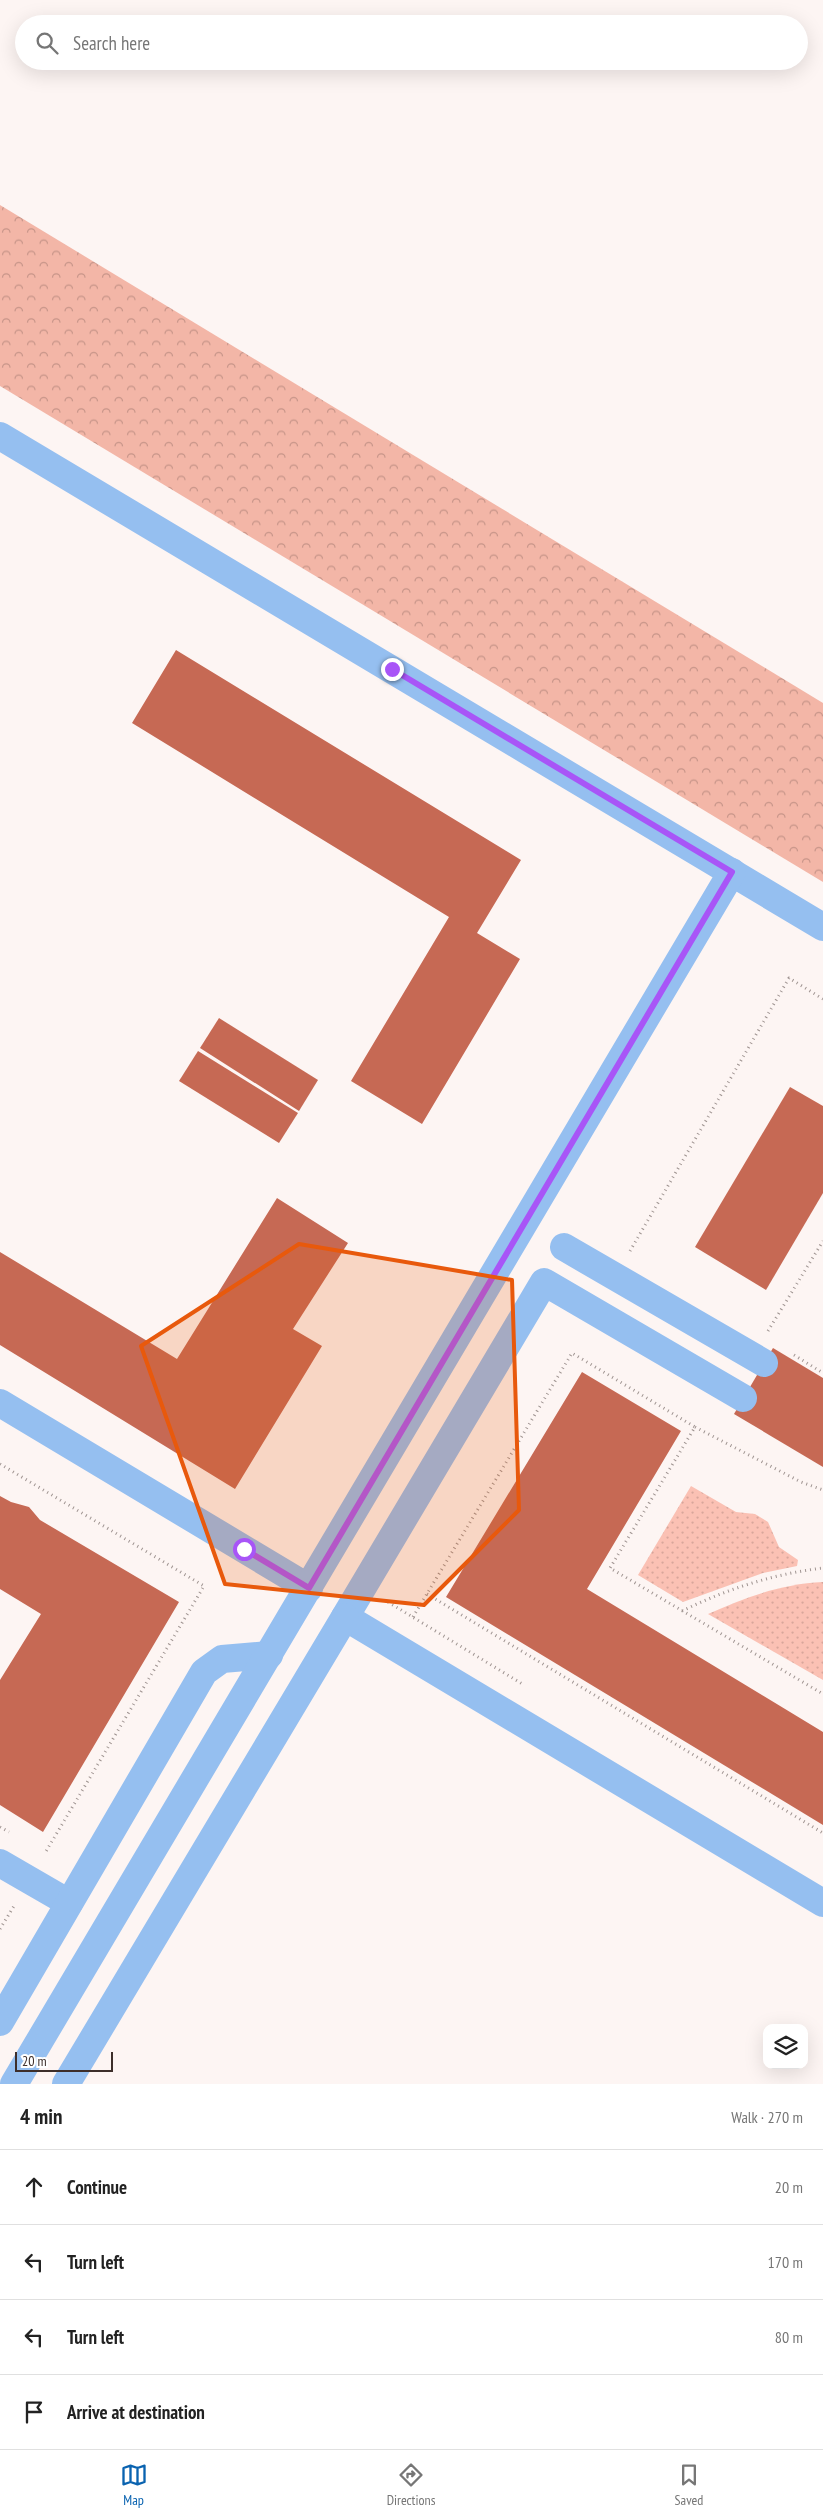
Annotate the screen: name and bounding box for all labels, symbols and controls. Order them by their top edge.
search box [15,15,808,70]
icon: search [33,29,61,57]
text: Search here [73,31,150,55]
route end [381,658,404,681]
route start [233,1538,256,1561]
map controls [763,2024,808,2069]
button: layers [763,2024,808,2069]
scale bar [15,2049,112,2072]
text: 20 m [22,2052,47,2070]
text: 4 min [20,2103,62,2130]
text: Walk · 270 m [731,2107,803,2127]
icon: ahead [20,2173,48,2201]
text: Continue [67,2175,127,2199]
text: 20 m [775,2177,803,2197]
icon: left [20,2248,48,2276]
text: Turn left [67,2250,124,2274]
text: 170 m [768,2252,803,2272]
icon: left [20,2323,48,2351]
text: Turn left [67,2325,124,2349]
text: 80 m [775,2327,803,2347]
icon: arrive [20,2398,48,2426]
text: Arrive at destination [67,2400,205,2424]
tab: Map [120,2461,148,2509]
tab: Directions [387,2461,435,2509]
tab: Saved [675,2461,703,2509]

